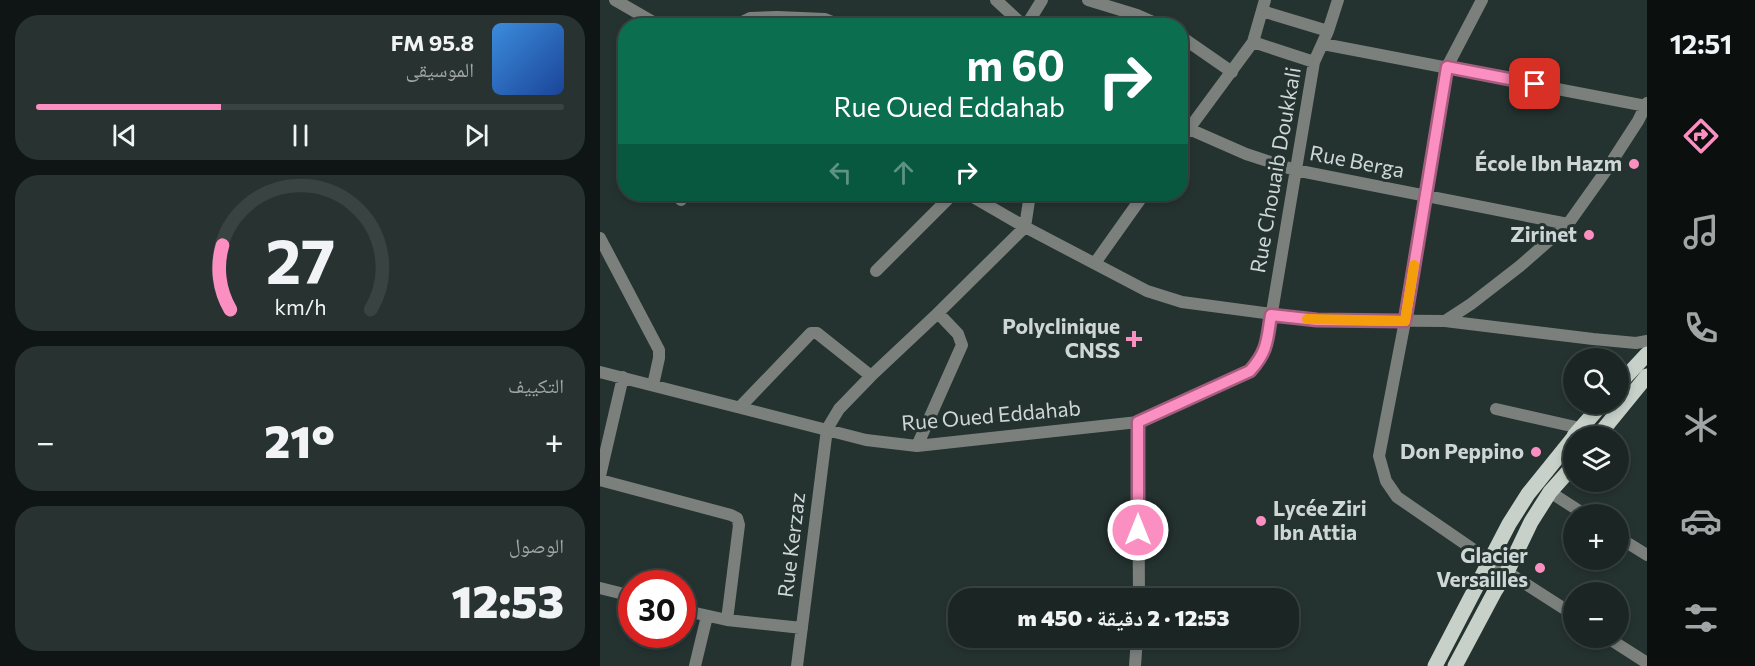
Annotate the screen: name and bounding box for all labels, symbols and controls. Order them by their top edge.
text: 12:51 [1670,27,1732,60]
text: 95.8 FM [391,29,474,56]
text: 60 m [966,38,1065,90]
icon: right [1086,42,1164,120]
text: الموسيقى [406,57,474,81]
pin [1509,58,1560,109]
street label: Rue Chouaib Doukkali [1244,65,1305,275]
icon: arrive [1518,67,1551,100]
text: Rue Oued Eddahab [834,90,1065,123]
icon: directions [1680,115,1722,157]
icon: previous [108,119,141,152]
icon: pause [284,119,317,152]
icon: next [460,119,493,152]
street label: Rue Berga [1308,139,1407,182]
place label: École Ibn Hazm [1475,150,1622,175]
icon: left [824,156,857,189]
icon: ahead [887,156,920,189]
icon: right [950,156,983,189]
marker: École Ibn Hazm [1627,157,1641,171]
icon: music [1680,211,1722,253]
text: 27 [265,221,335,297]
place label: Zirinet [1510,221,1577,246]
marker: Zirinet [1582,228,1596,242]
text: km/h [274,293,326,319]
icon: phone [1680,307,1722,349]
place label: Polyclinique CNSS [1002,313,1120,362]
marker: Polyclinique CNSS [1125,330,1143,348]
map controls [1563,348,1629,648]
button: search [1563,348,1629,414]
text: التكييف [508,373,564,397]
street label: Rue Oued Eddahab [900,394,1082,435]
icon: climate [1680,404,1722,446]
text: 21° [264,412,335,467]
text: − [36,420,55,461]
text: + [545,420,564,461]
button: layers [1563,426,1629,492]
place label: Don Peppino [1400,438,1524,463]
marker: Don Peppino [1529,445,1543,459]
street label: Rue Kerzaz [772,491,809,599]
place label: Lycée Ziri Ibn Attia [1273,495,1367,544]
position arrow [1106,498,1170,562]
icon: car [1680,500,1722,542]
button: + [1563,504,1629,570]
marker: Lycée Ziri Ibn Attia [1254,514,1268,528]
text: الوصول [509,533,564,557]
place label: Glacier Versailles [1436,542,1528,591]
marker: Glacier Versailles [1533,561,1547,575]
speed limit sign: 30 [618,570,696,648]
text: 12:53 [451,572,564,627]
button: − [1563,582,1629,648]
icon: filters [1680,597,1722,639]
text: 12:53 · 2 دقيقة · 450 m [1017,604,1230,631]

